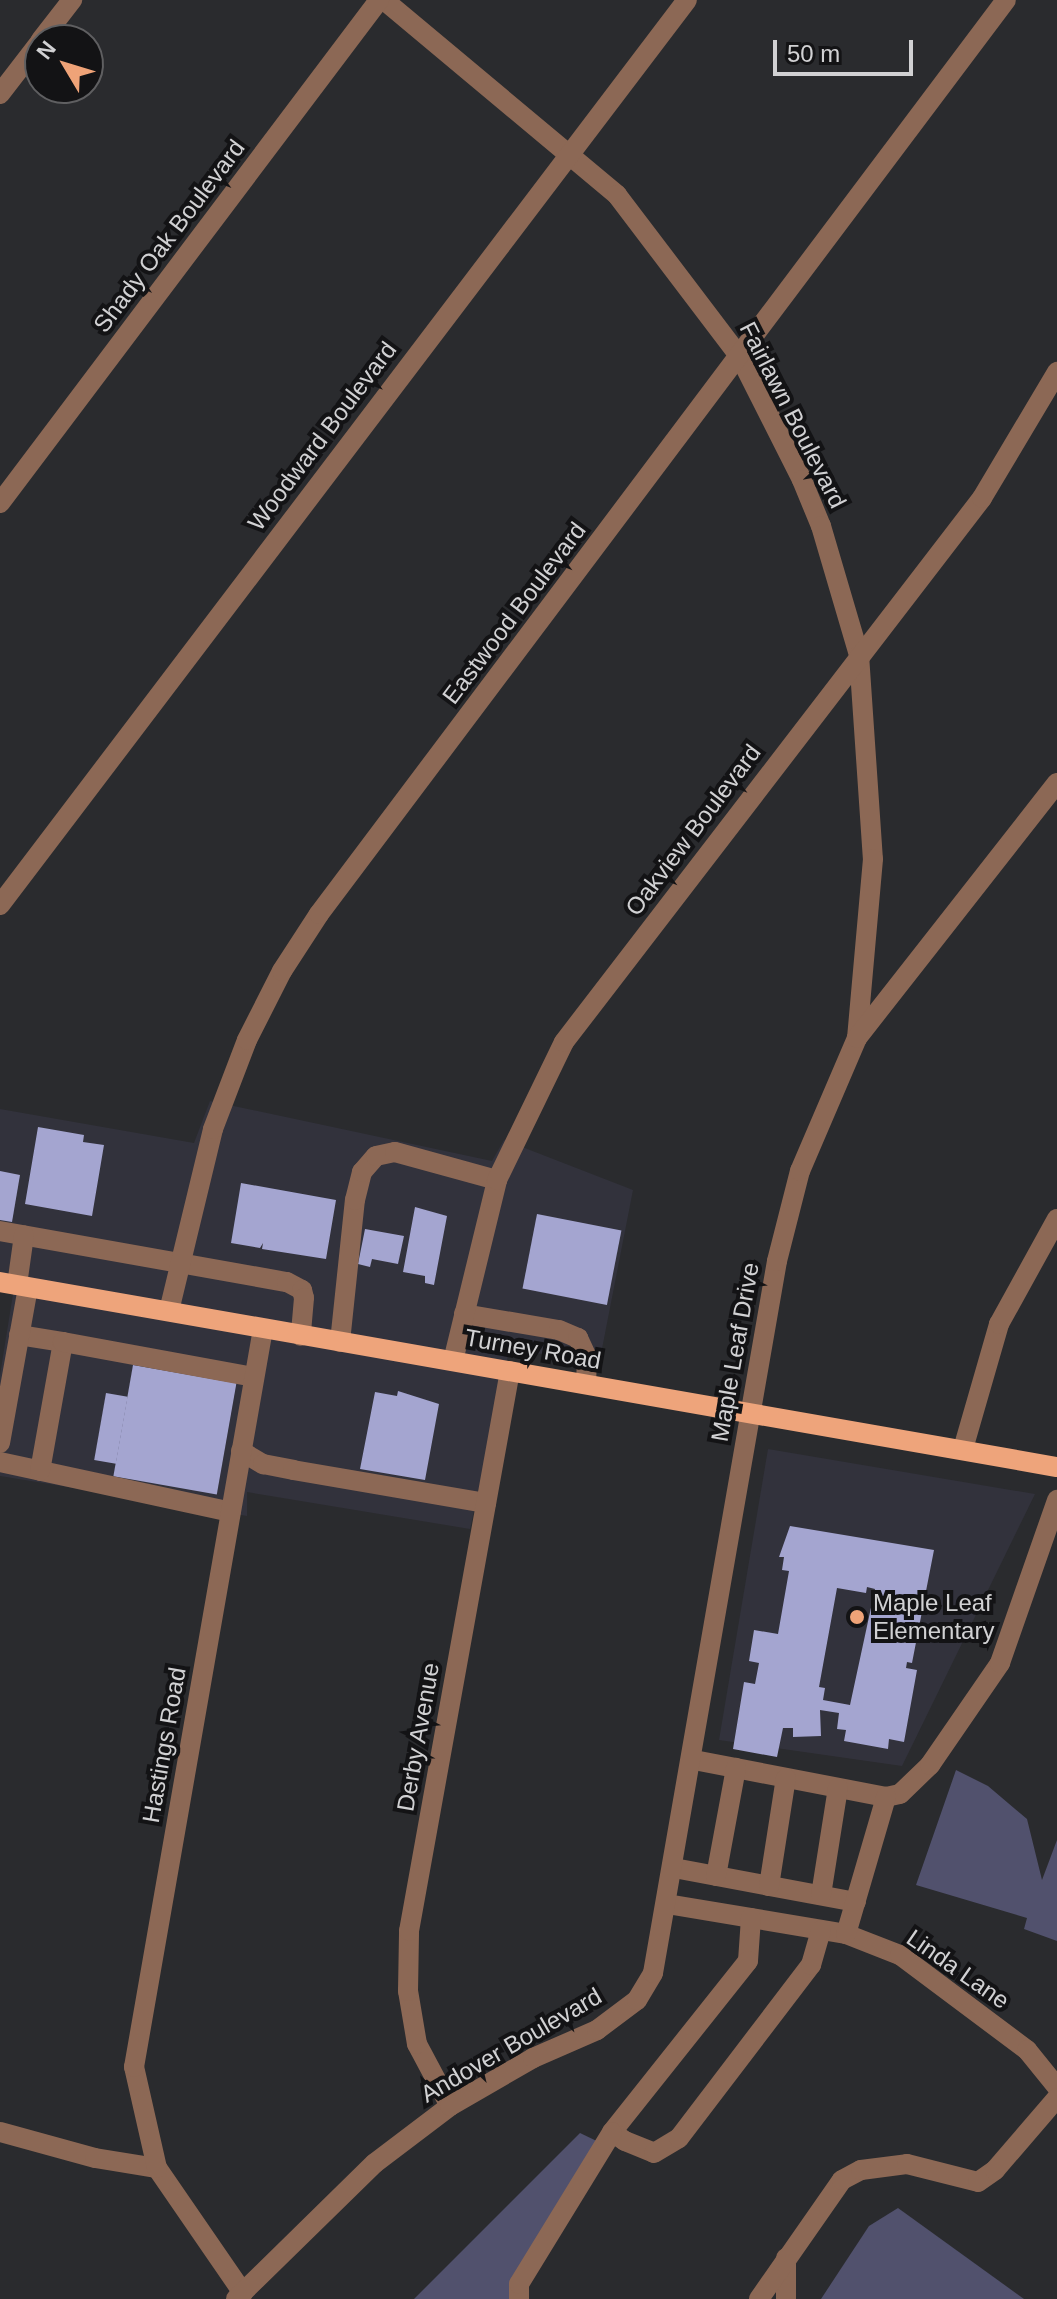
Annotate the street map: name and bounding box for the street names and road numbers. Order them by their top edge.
street label: Shady Oak Boulevard [87,134,251,338]
street label: Fairlawn Boulevard [734,317,852,513]
street label: Woodward Boulevard [242,336,402,536]
street label: Eastwood Boulevard [436,516,592,710]
street label: Oakview Boulevard [619,739,767,921]
street label: Maple Leaf Drive [705,1260,765,1444]
street label: Turney Road [463,1323,603,1375]
street label: Derby Avenue [391,1660,445,1814]
street label: Hastings Road [136,1665,192,1825]
street label: Linda Lane [901,1923,1015,2015]
street label: Andover Boulevard [415,1981,607,2109]

